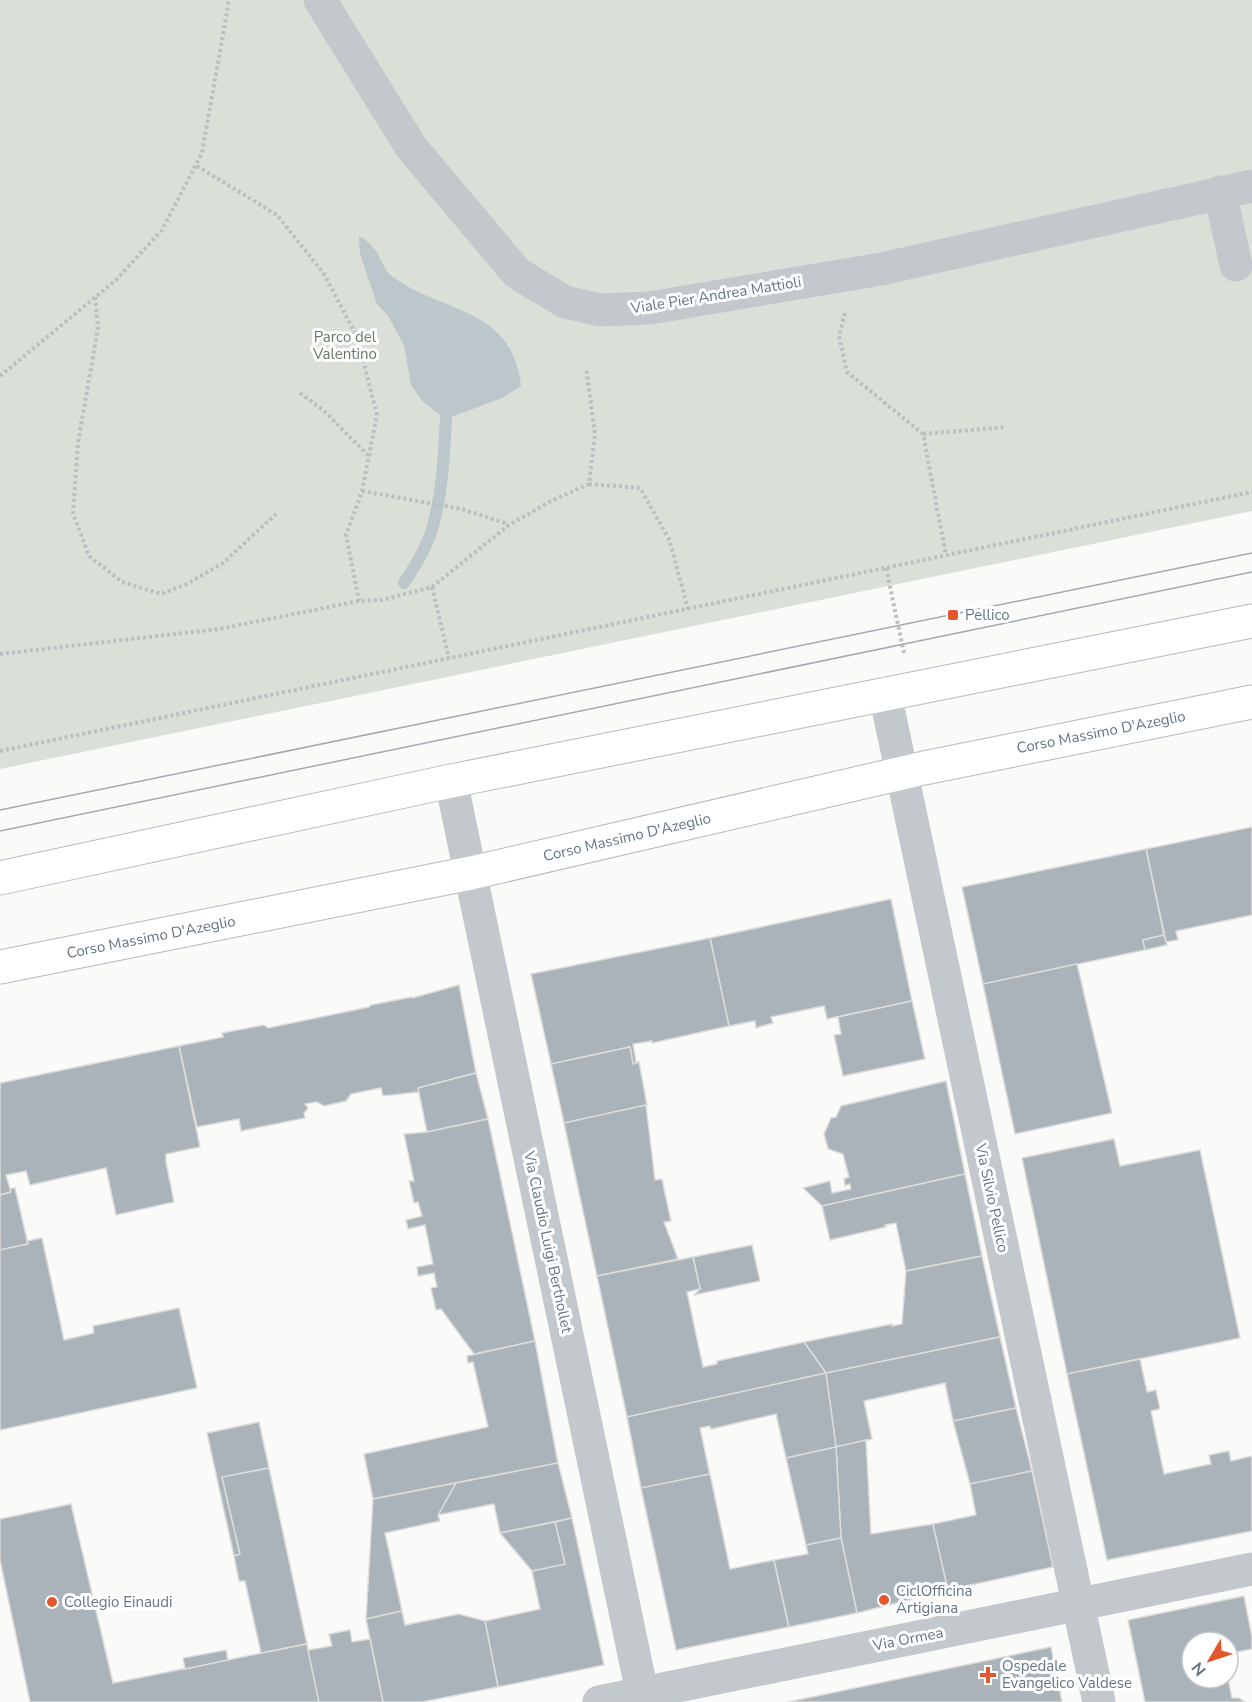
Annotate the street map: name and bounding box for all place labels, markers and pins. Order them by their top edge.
place label: Pellico [965,605,1010,625]
marker: Pellico [946,608,960,622]
place label: CiclOfficina Artigiana [896,1581,972,1618]
place label: Collegio Einaudi [64,1592,173,1612]
marker: CiclOfficina Artigiana [877,1593,891,1607]
marker: Collegio Einaudi [45,1595,59,1609]
place label: Ospedale Evangelico Valdese [1002,1656,1132,1693]
marker: Ospedale Evangelico Valdese [979,1666,997,1684]

